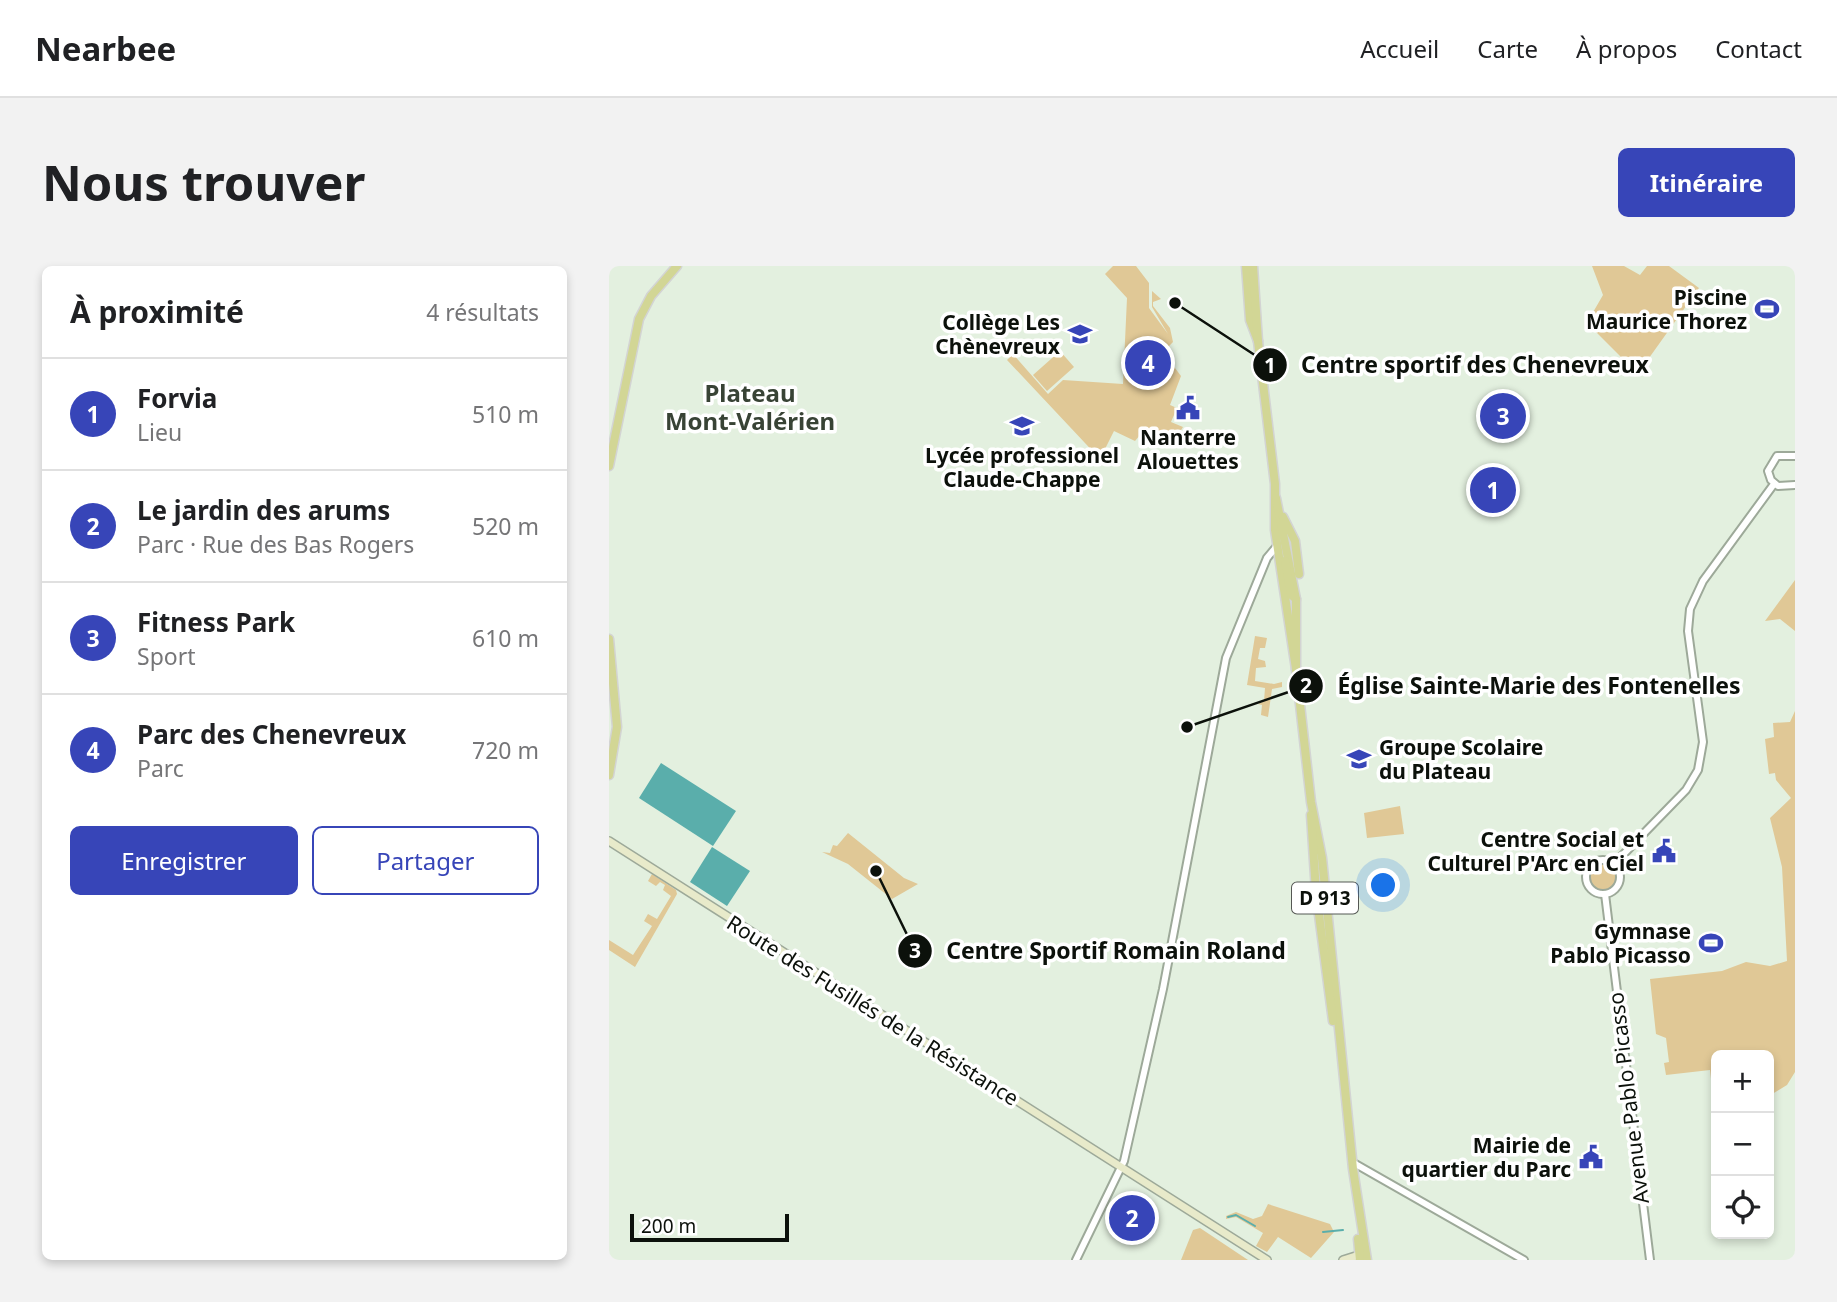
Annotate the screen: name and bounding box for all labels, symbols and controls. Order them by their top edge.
text: Nearbee [35,26,176,71]
text: Accueil [1360,32,1439,65]
text: Carte [1477,32,1538,65]
text: À propos [1576,32,1677,65]
text: Contact [1715,32,1802,65]
button: Itinéraire [1618,148,1795,217]
text: Nous trouver [42,149,365,215]
place label: Piscine Maurice Thorez [1586,283,1747,335]
text: À proximité [70,291,244,332]
sports icon: Piscine Maurice Thorez [1753,295,1781,323]
text: 4 résultats [426,296,539,328]
place label: Collège Les Chènevreux [935,308,1061,360]
school or university icon: Collège Les Chènevreux [1066,320,1094,348]
pin: 4 [1125,337,1171,389]
callout: Centre sportif des Chenevreux [1252,343,1663,387]
text: Centre sportif des Chenevreux [1301,348,1650,380]
text: 1 [1264,351,1276,379]
district label: Plateau Mont-Valérien [665,376,835,437]
text: Forvia [137,380,217,416]
pin: 3 [1480,390,1526,442]
public building icon: Nanterre Alouettes [1174,394,1202,422]
text: 1 [86,398,100,430]
text: 510 m [472,398,539,430]
school or university icon: Lycée professionel Claude-Chappe [1008,412,1036,440]
text: Lieu [137,416,182,448]
place label: Nanterre Alouettes [1137,423,1239,475]
place label: Lycée professionel Claude-Chappe [925,441,1119,493]
pin: 1 [1470,464,1516,516]
text: Le jardin des arums [137,492,390,528]
text: 2 [86,510,100,542]
text: 520 m [472,510,539,542]
text: Parc · Rue des Bas Rogers [137,528,414,560]
text: Fitness Park [137,604,295,640]
text: 3 [86,622,100,654]
text: 610 m [472,622,539,654]
text: Sport [137,640,196,672]
callout: Église Sainte-Marie des Fontenelles [1289,664,1755,708]
text: Église Sainte-Marie des Fontenelles [1337,669,1741,701]
text: 2 [1300,671,1312,699]
text: Parc des Chenevreux [137,716,406,752]
place label: Groupe Scolaire du Plateau [1379,733,1543,785]
text: 4 [86,734,100,766]
text: 720 m [472,734,539,766]
school or university icon: Groupe Scolaire du Plateau [1345,745,1373,773]
text: Parc [137,752,184,784]
place label: Centre Social et Culturel P'Arc en Ciel [1427,825,1644,877]
button: Enregistrer [70,826,298,895]
button: Partager [312,826,539,895]
public building icon: Centre Social et Culturel P'Arc en Ciel [1650,837,1678,865]
your location [1366,868,1400,902]
road number: D 913 [1292,883,1358,914]
street label: Route des Fusillés de la Résistance [722,908,1024,1112]
place label: Gymnase Pablo Picasso [1550,917,1691,969]
callout: Centre Sportif Romain Roland [897,929,1300,973]
sports icon: Gymnase Pablo Picasso [1697,929,1725,957]
text: Centre Sportif Romain Roland [946,934,1286,966]
text: 3 [909,936,921,964]
street label: Avenue Pablo Picasso [1601,991,1655,1205]
map controls [1711,1050,1774,1239]
button: + [1711,1050,1774,1113]
button: − [1711,1113,1774,1176]
place label: Mairie de quartier du Parc [1402,1131,1571,1183]
public building icon: Mairie de quartier du Parc [1577,1143,1605,1171]
button: locate [1711,1176,1774,1239]
pin: 2 [1109,1192,1155,1244]
scale bar [630,1211,789,1243]
text: 200 m [641,1213,696,1239]

